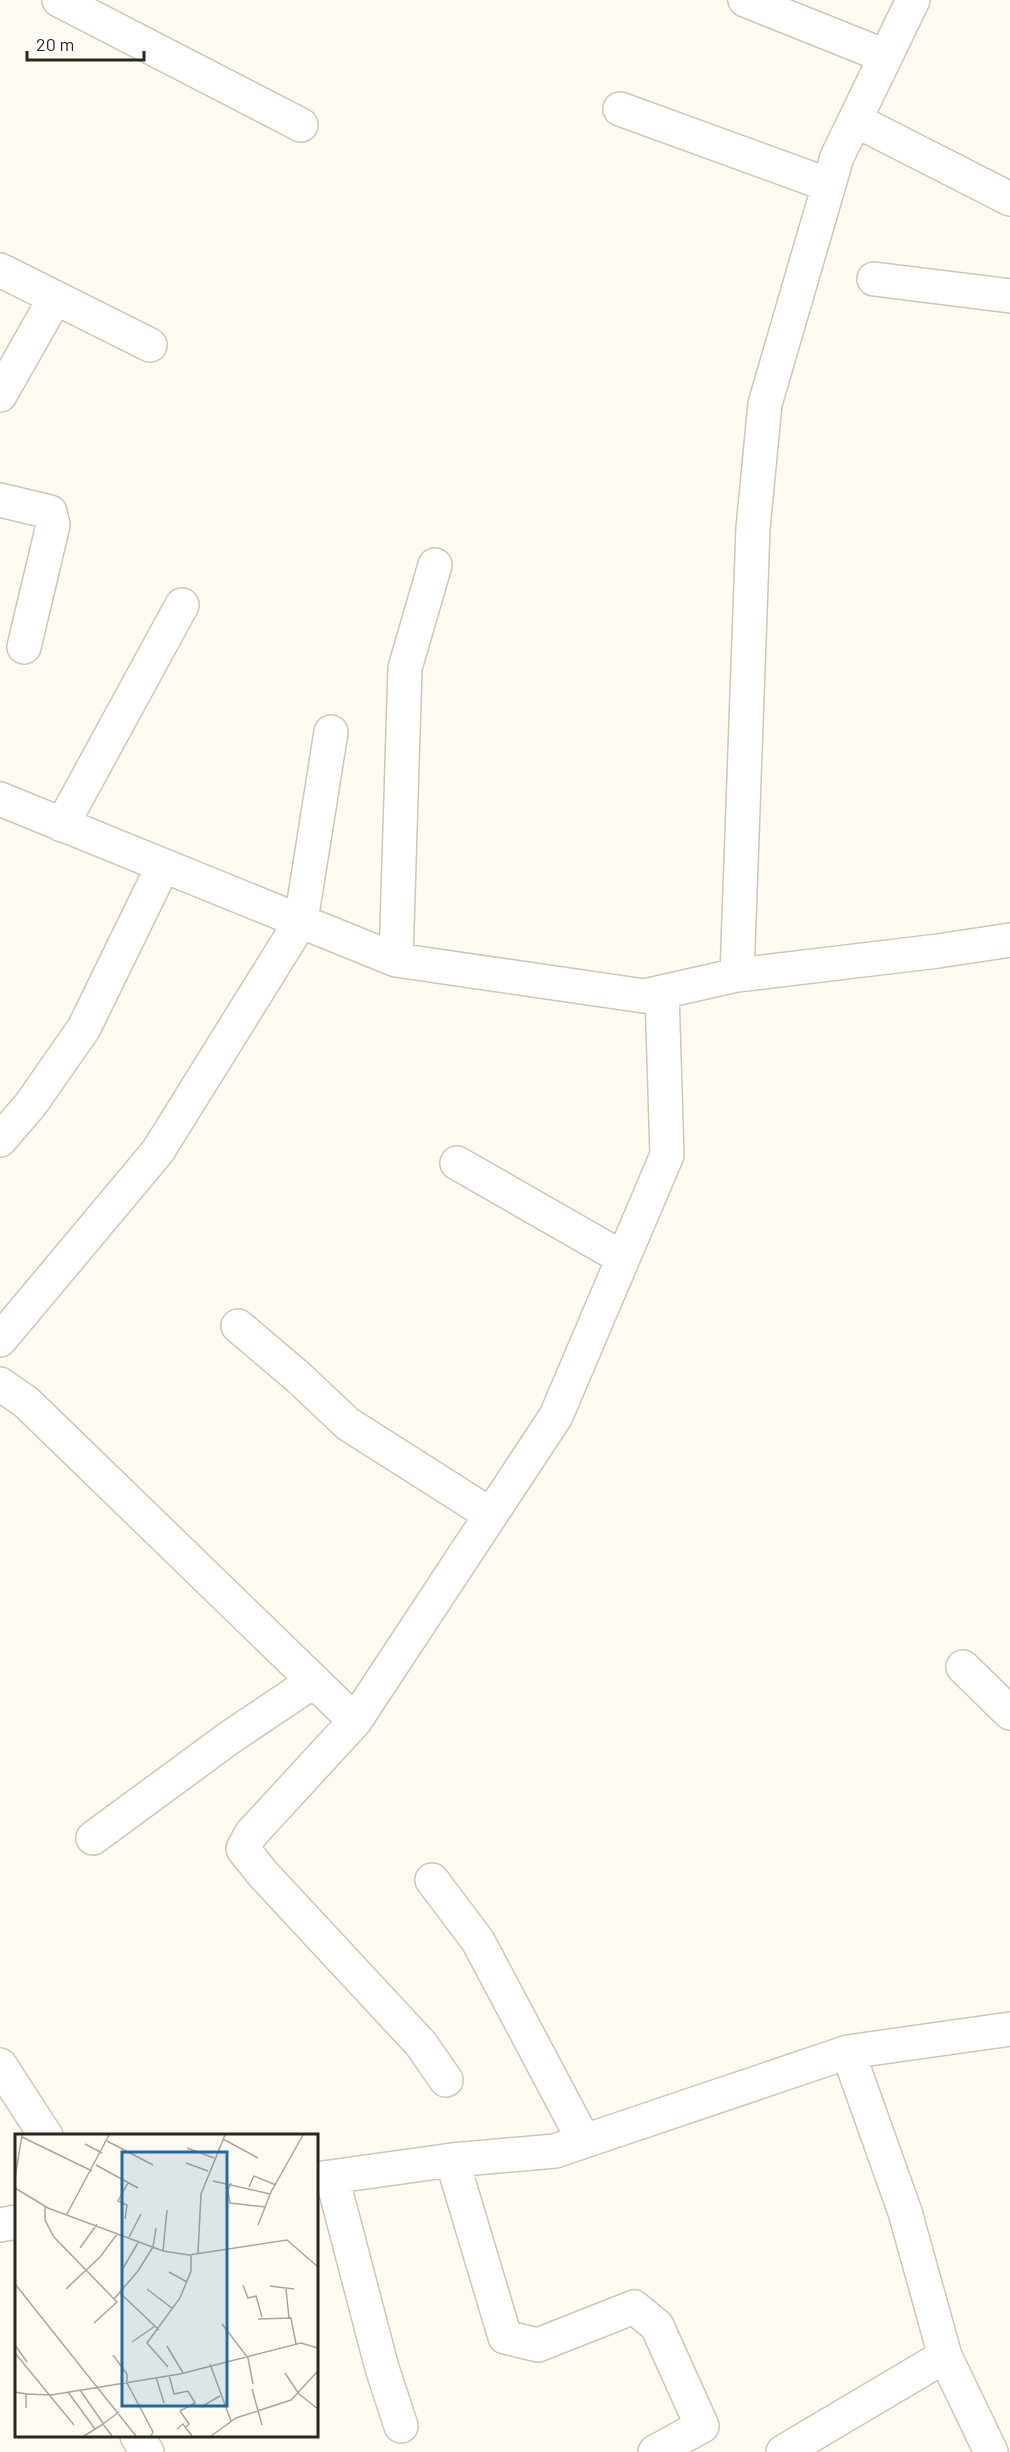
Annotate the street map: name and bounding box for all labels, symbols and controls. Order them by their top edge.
scale bar [27,24,144,62]
text: 20 m [36,33,74,55]
inset map [15,2134,318,2437]

